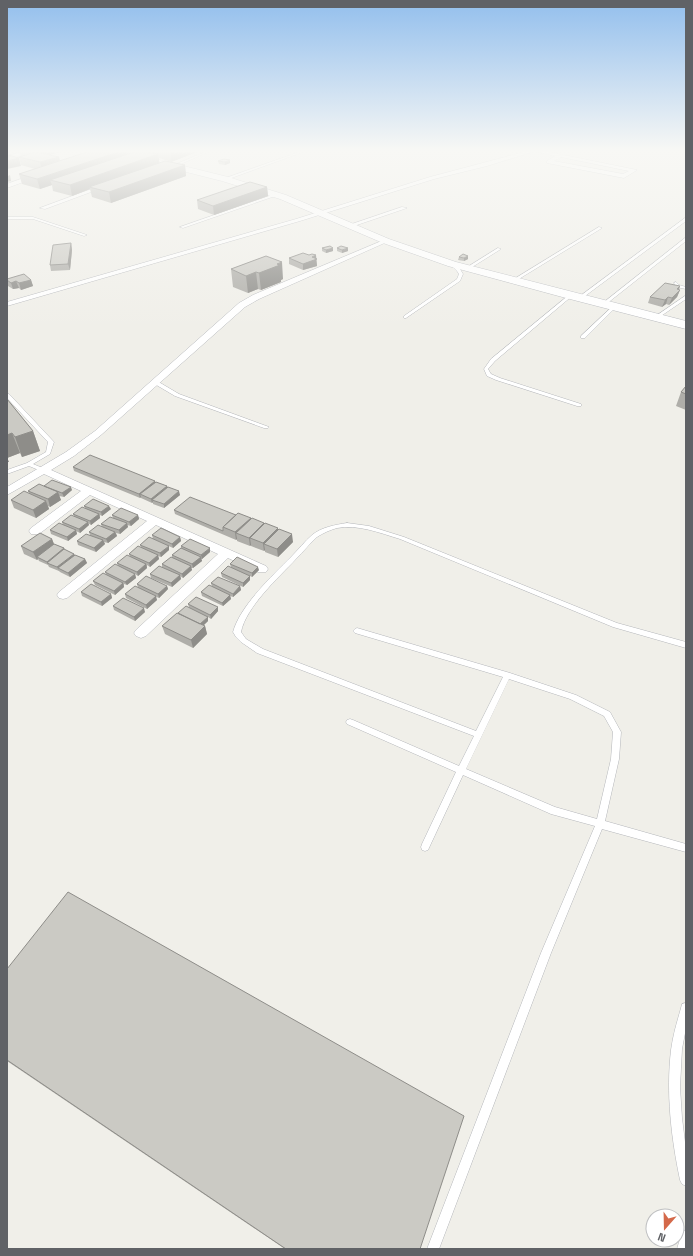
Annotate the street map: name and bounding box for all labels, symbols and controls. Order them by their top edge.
north arrow [645,1208,685,1248]
text: N [656,1230,667,1245]

